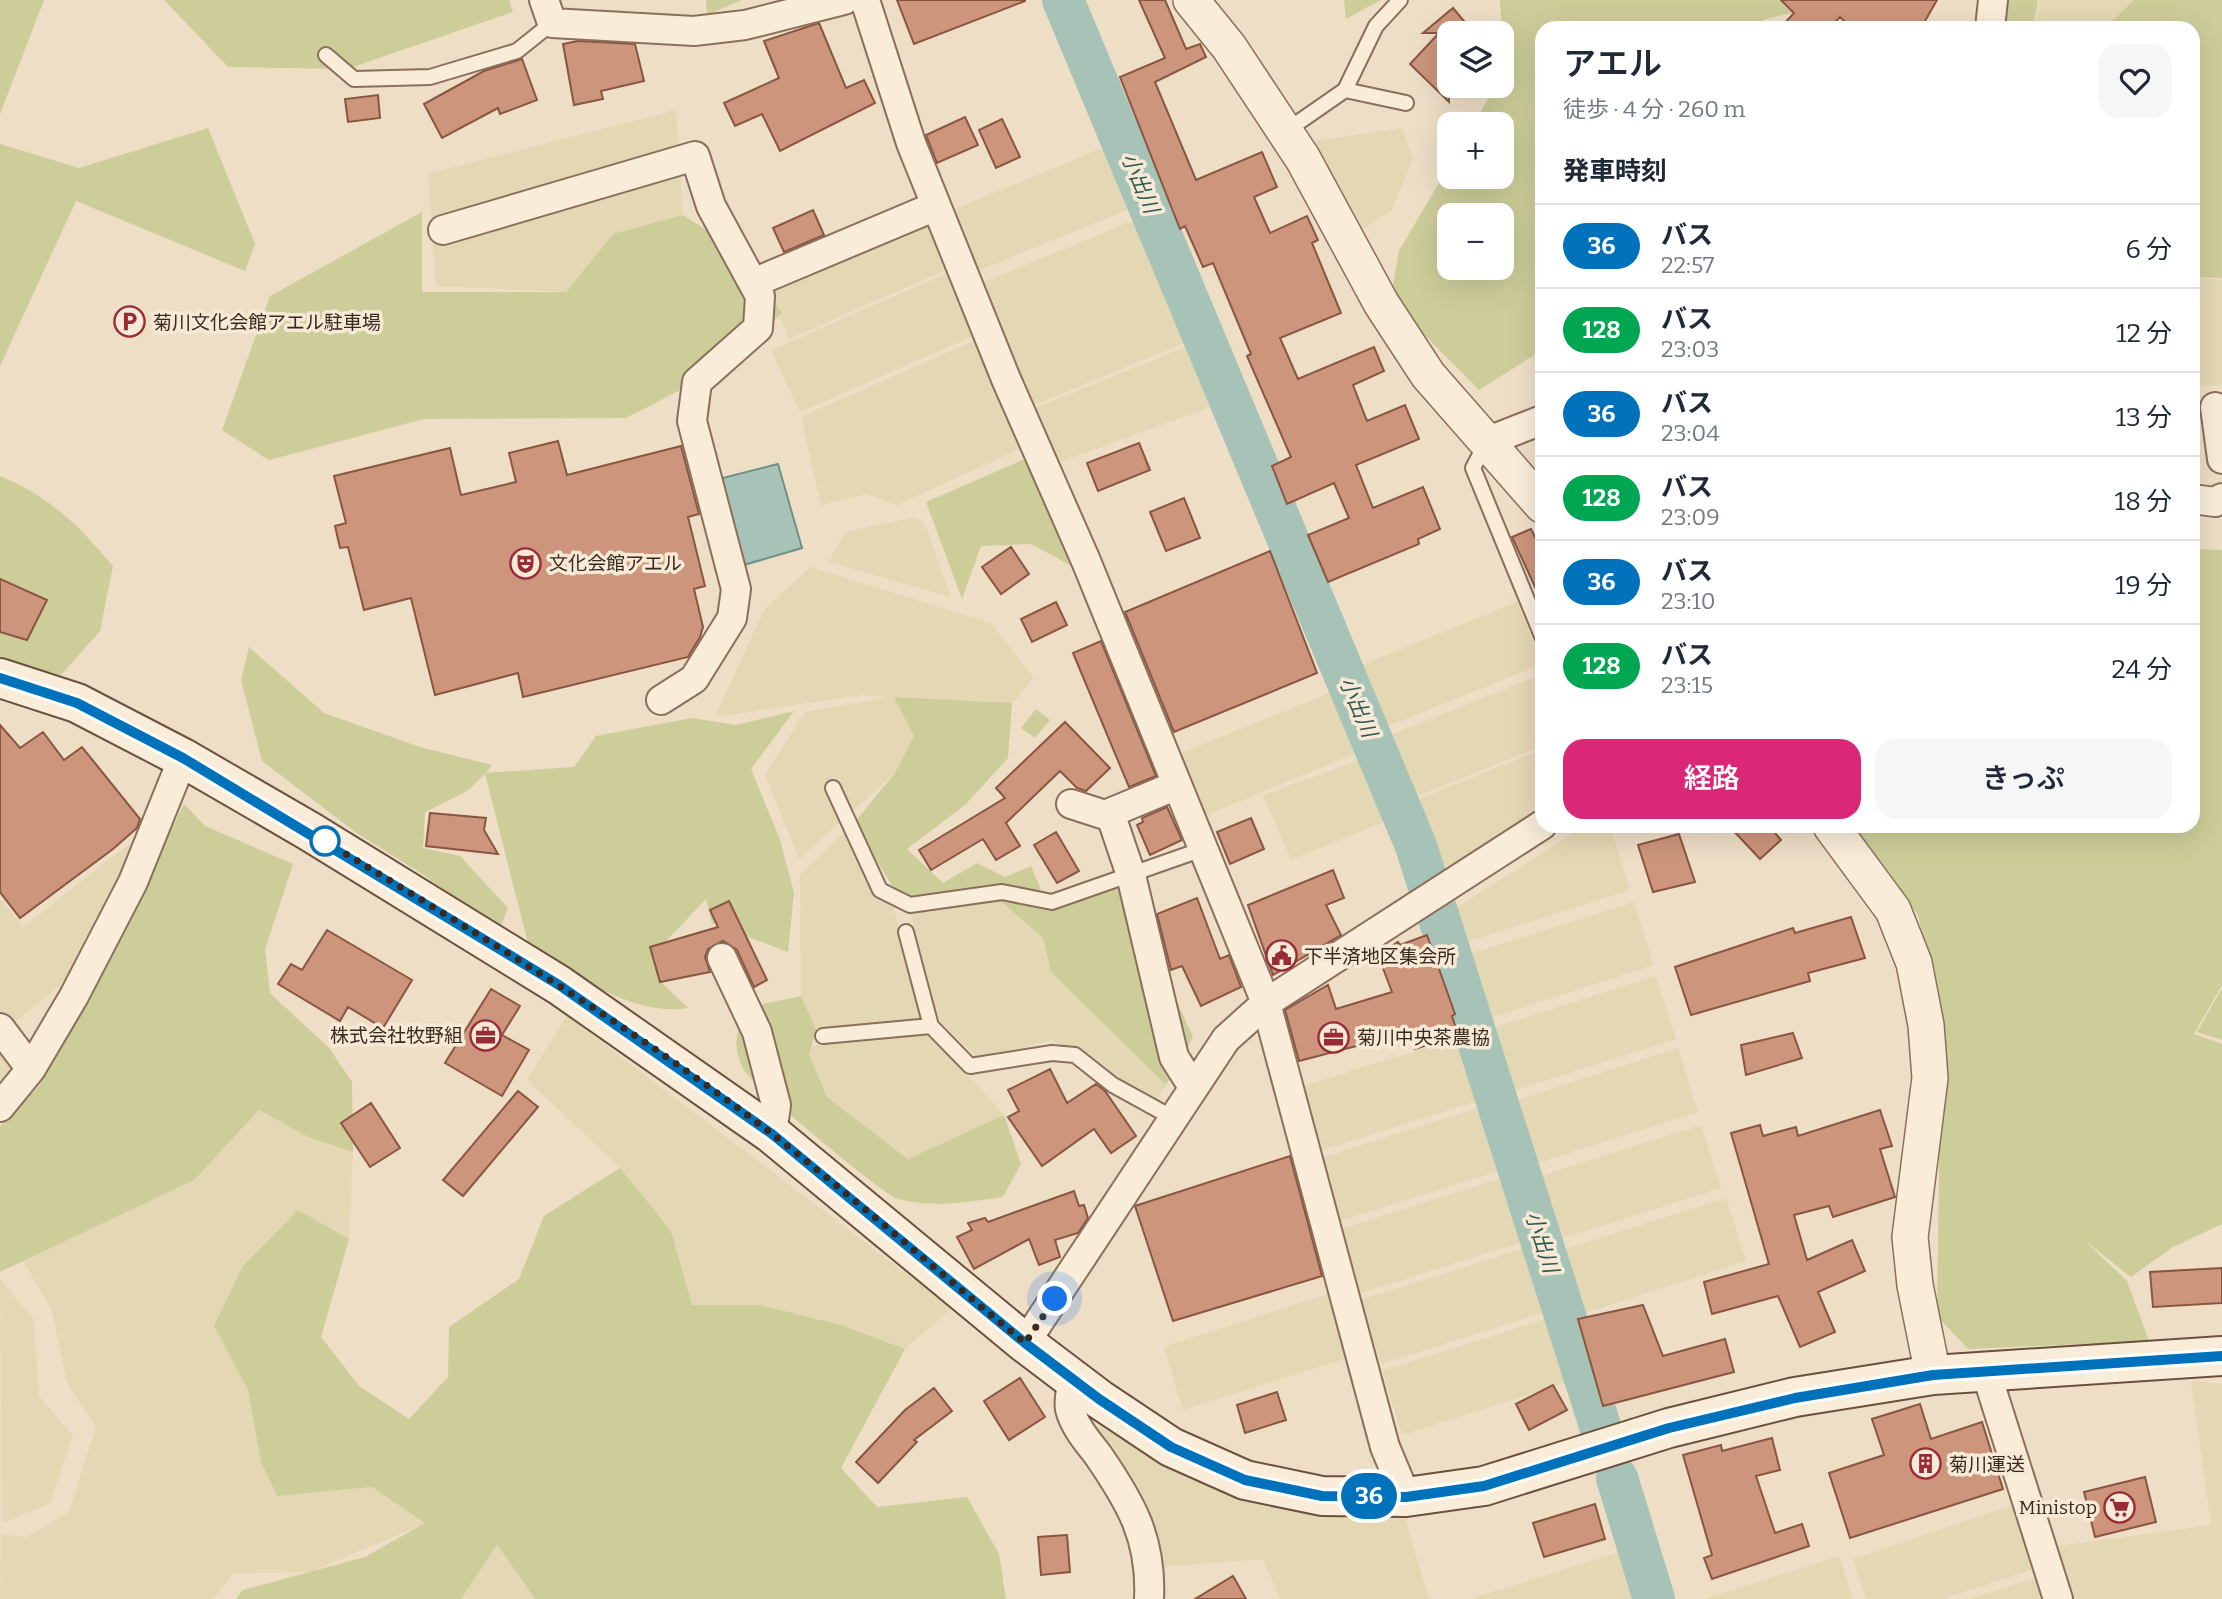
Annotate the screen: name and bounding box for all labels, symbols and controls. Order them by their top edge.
map controls [1437,21,1514,280]
button: layers [1437,21,1514,98]
text: アエル [1563,44,1662,84]
button: heart [2098,44,2172,118]
text: 徒歩 · 4 分 · 260 m [1563,95,1745,123]
button: + [1437,112,1514,189]
water label: 小出川 [1116,149,1165,219]
text: 発車時刻 [1563,156,1667,187]
button: − [1437,203,1514,280]
text: バス [1661,220,1713,251]
text: 36 [1587,232,1616,260]
text: 6 分 [2126,234,2172,265]
text: 22:57 [1661,251,1714,279]
text: バス [1661,304,1713,335]
parking icon: 菊川文化会館アエル駐車場 [113,305,147,339]
place label: 菊川文化会館アエル駐車場 [153,311,381,334]
text: 128 [1582,316,1621,344]
text: 12 分 [2116,318,2172,349]
text: 23:03 [1661,335,1719,363]
text: バス [1661,388,1713,419]
text: 36 [1587,400,1616,428]
text: 13 分 [2115,402,2172,433]
text: 23:04 [1661,419,1720,447]
text: バス [1661,472,1713,503]
text: 128 [1582,484,1621,512]
text: 18 分 [2115,486,2172,517]
text: 23:09 [1661,503,1720,531]
theatre icon: 文化会館アエル [509,546,543,580]
place label: 文化会館アエル [549,552,682,575]
text: バス [1661,556,1713,587]
text: 36 [1587,568,1616,596]
text: 19 分 [2115,570,2172,601]
text: 23:10 [1661,587,1716,615]
text: バス [1661,640,1713,671]
text: 128 [1582,652,1621,680]
text: 24 分 [2111,654,2172,685]
text: 23:15 [1661,671,1713,699]
water label: 小出川 [1334,673,1383,743]
button: 経路 [1563,739,1861,819]
button: きっぷ [1875,739,2172,819]
unlabelled marker [310,826,340,856]
public building icon: 下半済地区集会所 [1264,939,1298,973]
place label: 下半済地区集会所 [1304,945,1456,968]
office icon: 株式会社牧野組 [469,1018,503,1052]
office icon: 菊川中央茶農協 [1317,1020,1351,1054]
place label: 株式会社牧野組 [330,1024,463,1047]
place label: 菊川中央茶農協 [1357,1026,1490,1049]
water label: 小出川 [1520,1208,1565,1278]
your location [1037,1281,1072,1316]
building icon: 菊川運送 [1909,1447,1943,1481]
place label: 菊川運送 [1949,1453,2025,1476]
line badge: 36 [1338,1473,1400,1519]
text: 36 [1355,1482,1383,1510]
supermarket icon: Ministop [2103,1490,2137,1524]
place label: Ministop [2019,1496,2097,1519]

